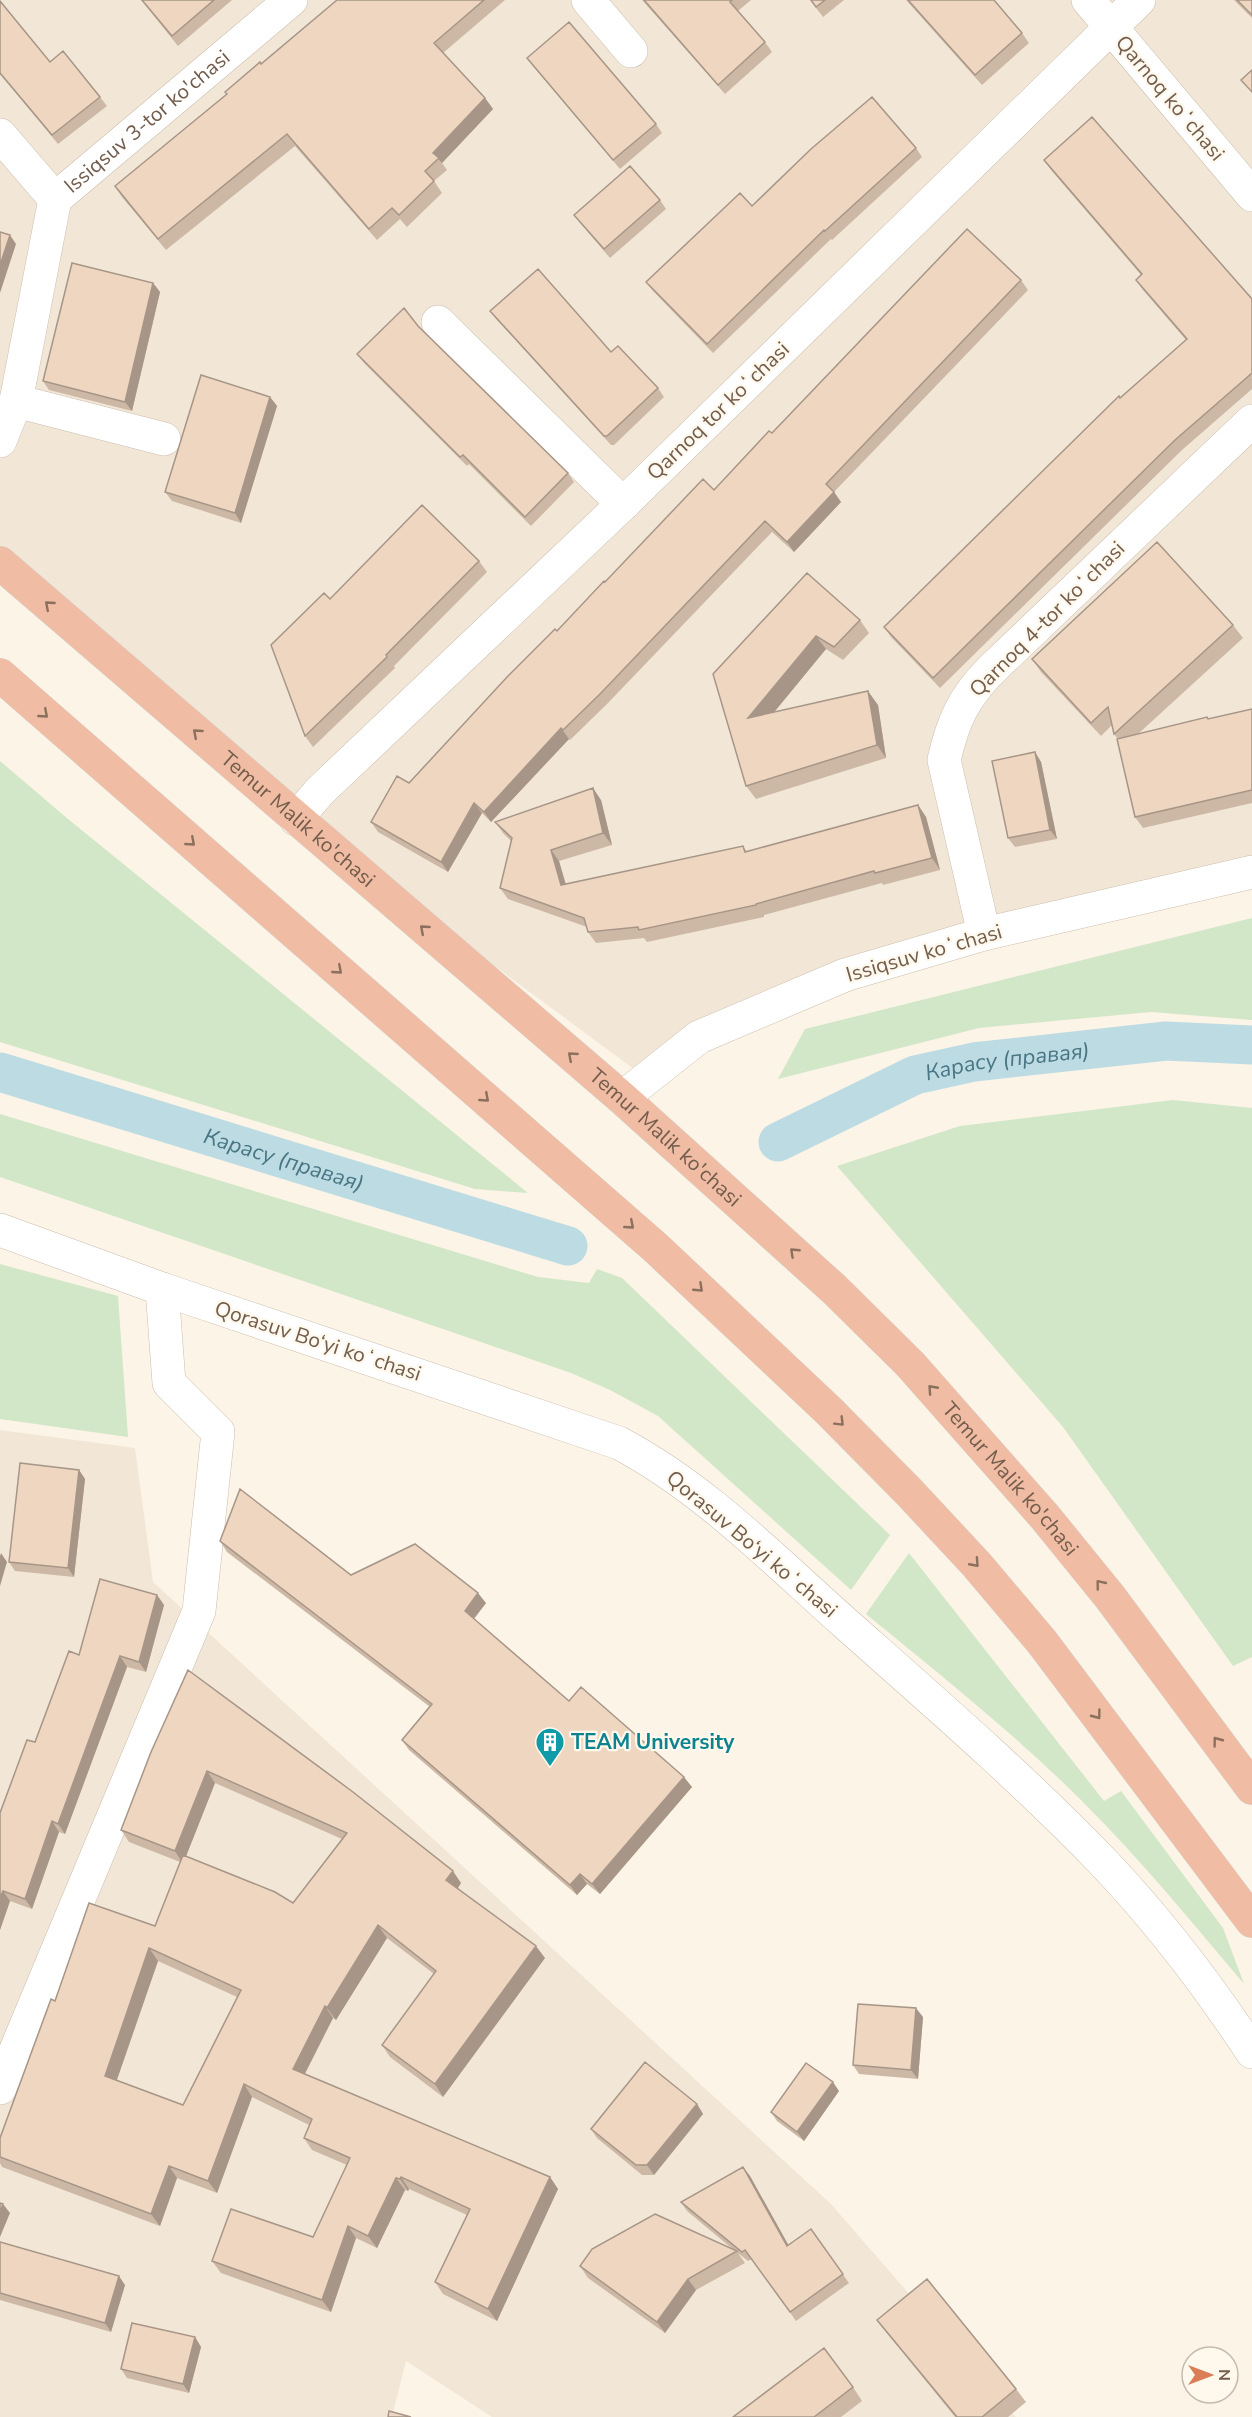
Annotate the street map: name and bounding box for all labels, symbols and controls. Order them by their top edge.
street label: Qarnoq koʻchasi [1109,29,1231,167]
street label: Issiqsuv 3-tor ko'chasi [58,44,236,199]
street label: Qarnoq tor koʻchasi [641,336,795,486]
street label: Qarnoq 4-tor koʻchasi [963,535,1131,703]
one-way arrow [45,602,56,613]
one-way arrow [37,706,48,717]
one-way arrow [193,729,204,740]
street label: Temur Malik ko'chasi [215,745,381,894]
one-way arrow [184,835,195,846]
street label: Issiqsuv koʻchasi [843,917,1005,989]
one-way arrow [420,925,431,936]
one-way arrow [331,963,342,974]
water label: Карасу (правая) [922,1035,1091,1088]
one-way arrow [568,1052,579,1063]
street label: Temur Malik ko'chasi [583,1062,747,1213]
one-way arrow [478,1091,489,1102]
water label: Карасу (правая) [200,1121,367,1199]
one-way arrow [623,1218,634,1229]
one-way arrow [790,1248,800,1259]
one-way arrow [692,1281,703,1292]
street label: Qorasuv Bo‘yi koʻchasi [211,1294,425,1388]
one-way arrow [928,1385,939,1396]
street label: Temur Malik ko'chasi [936,1396,1085,1562]
one-way arrow [833,1415,844,1426]
street label: Qorasuv Bo‘yi koʻchasi [660,1464,844,1624]
one-way arrow [968,1556,979,1567]
one-way arrow [1097,1580,1108,1591]
one-way arrow [1090,1709,1101,1720]
building icon: TEAM University [534,1726,566,1768]
place label: TEAM University [571,1728,735,1756]
one-way arrow [1213,1736,1224,1747]
north arrow [1180,2345,1240,2405]
text: N [1213,2369,1235,2381]

